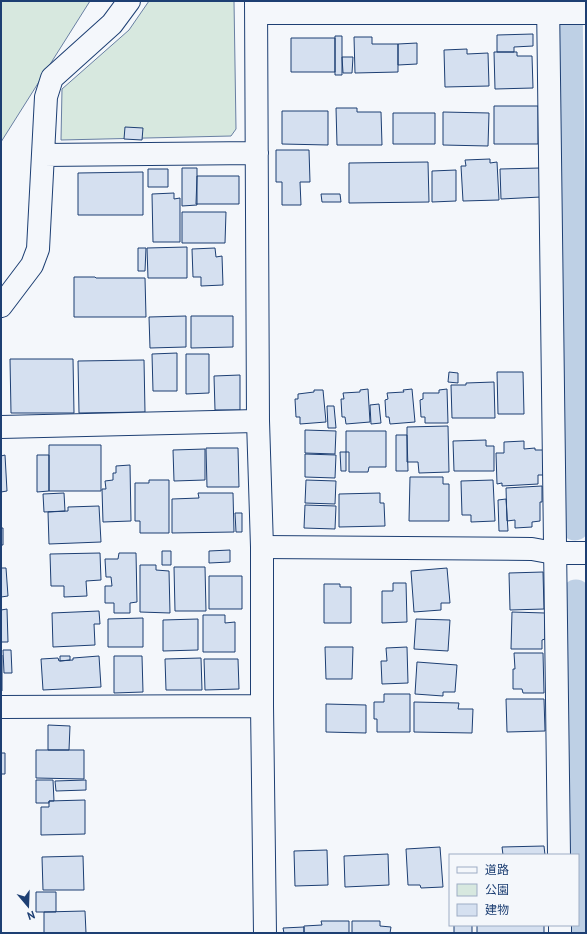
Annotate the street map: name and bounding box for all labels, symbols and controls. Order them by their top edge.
legend [449,854,579,926]
text: 道路 [485,862,509,877]
text: 公園 [485,882,509,897]
north arrow [8,886,48,926]
text: 建物 [485,902,509,917]
text: N [26,908,37,923]

